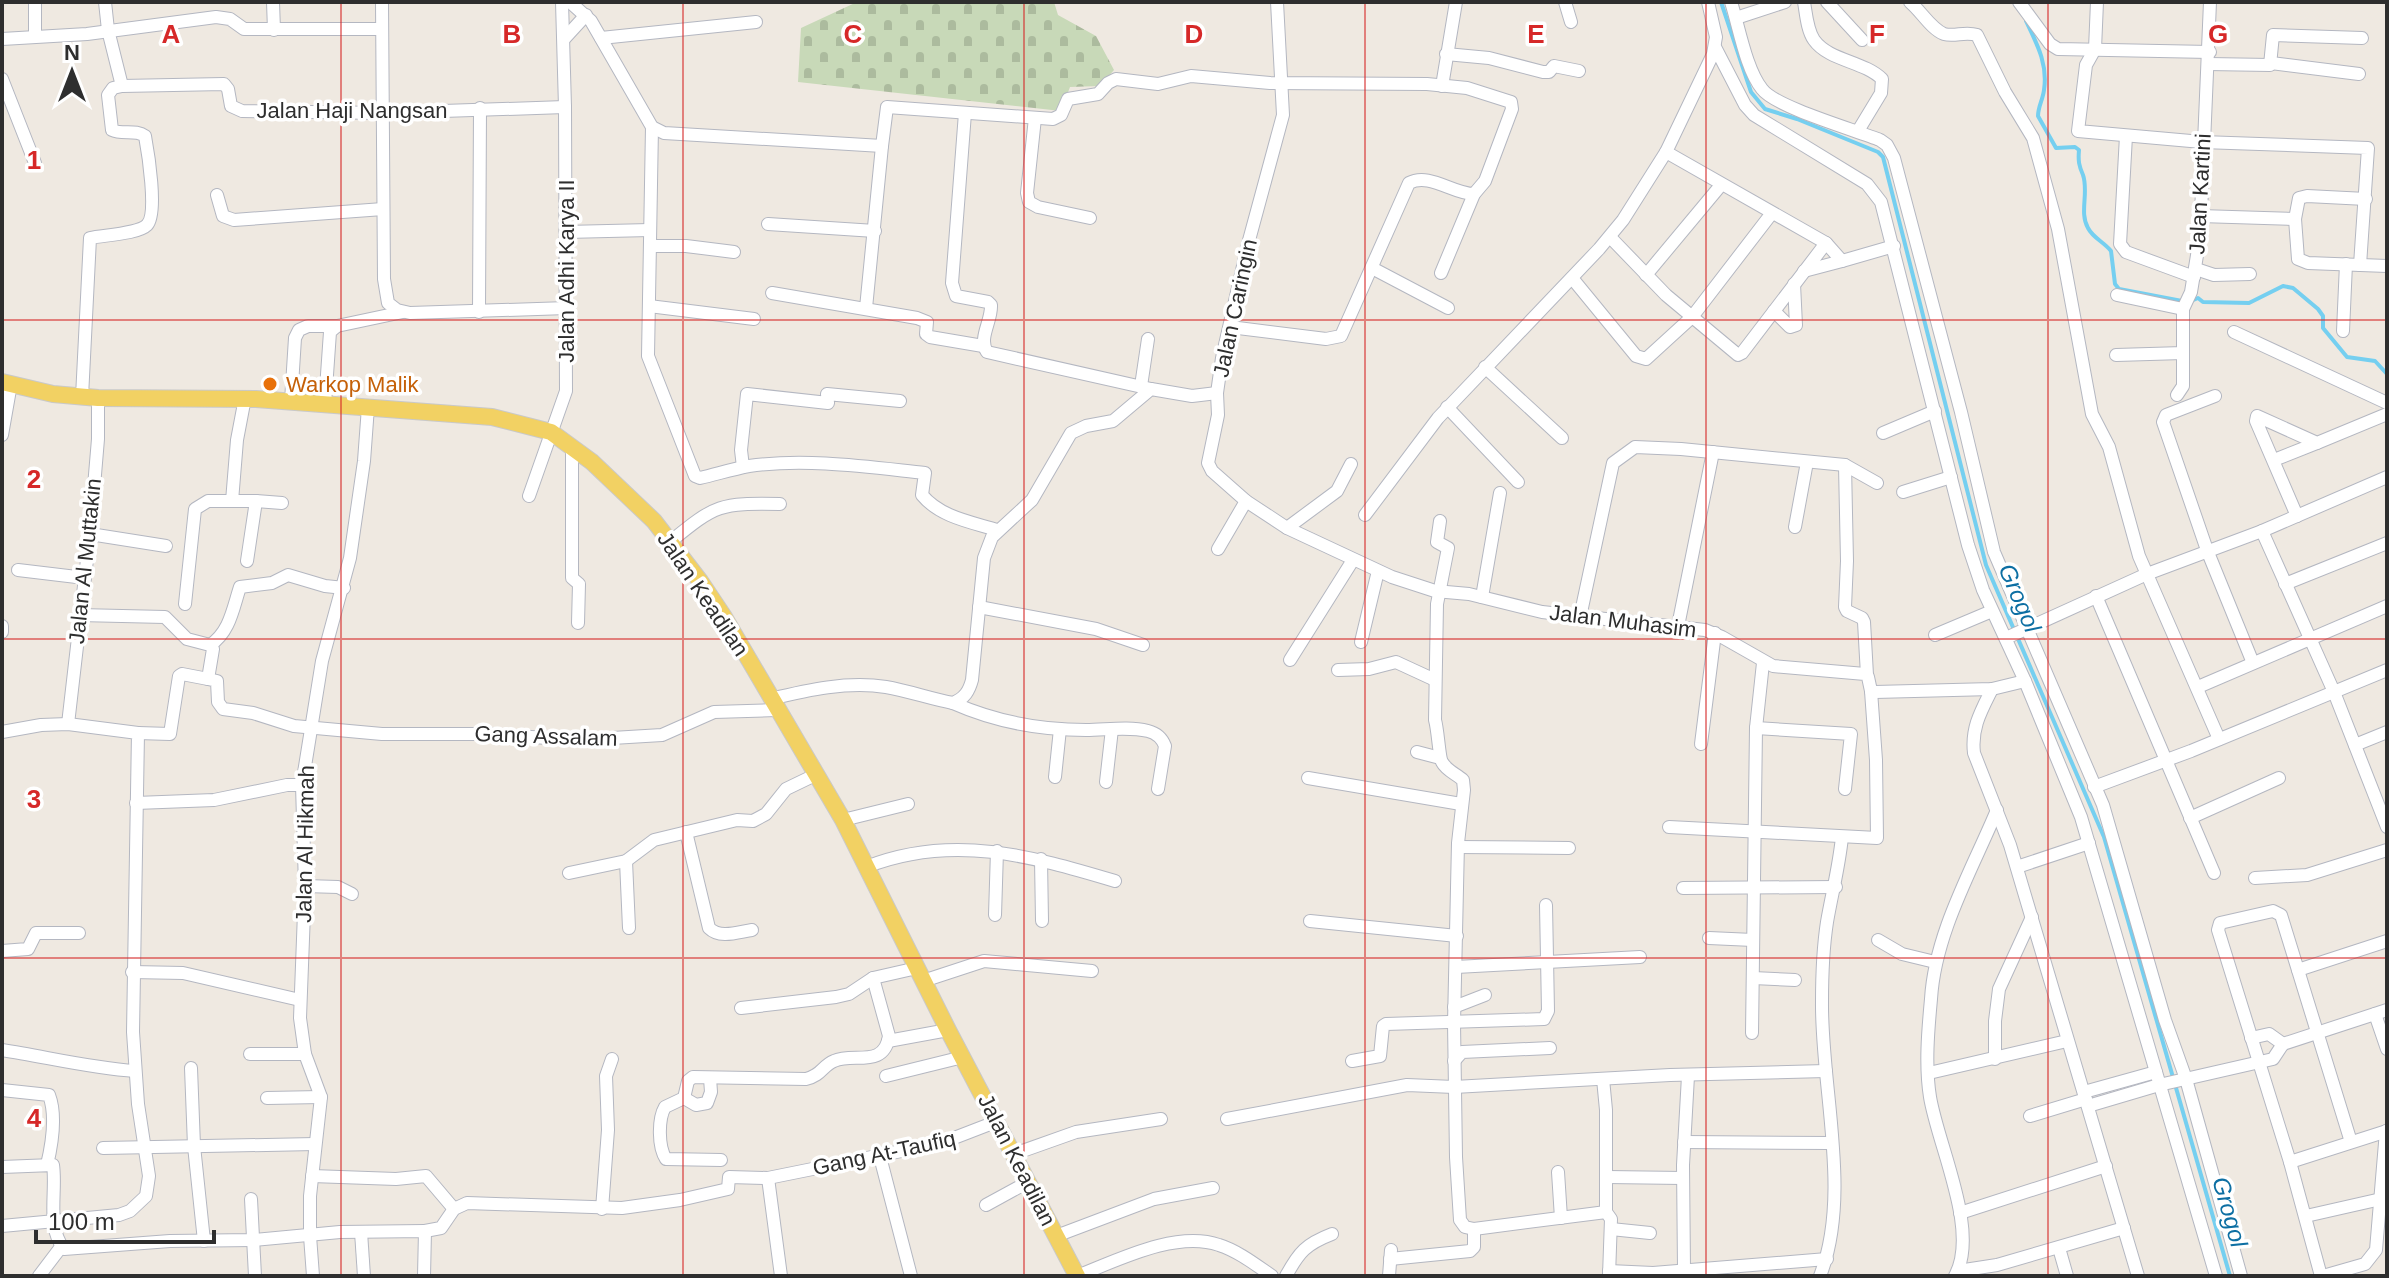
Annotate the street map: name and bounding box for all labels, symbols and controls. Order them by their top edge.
text: A [162,19,181,49]
text: B [503,19,521,49]
text: C [844,19,863,49]
text: D [1185,19,1203,49]
text: E [1527,19,1545,49]
text: F [1869,19,1885,49]
text: G [2208,19,2228,49]
north arrow [32,32,112,112]
text: N [64,40,80,65]
street label: Jalan Haji Nangsan [257,98,447,123]
street label: Jalan Kartini [2184,133,2216,255]
text: 1 [27,145,41,175]
street label: Jalan Adhi Karya II [554,179,579,363]
street label: Jalan Caringin [1208,237,1262,379]
place label: Warkop Malik [286,372,419,397]
marker: Warkop Malik [261,375,279,393]
text: 2 [27,464,41,494]
street label: Jalan Al Muttakin [64,477,106,645]
street label: Jalan Keadilan [652,527,754,661]
water label: Grogol [1993,560,2047,637]
street label: Jalan Muhasim [1548,600,1698,642]
street label: Gang Assalam [474,721,618,751]
street label: Jalan Al Hikmah [291,765,319,923]
text: 3 [27,784,41,814]
street label: Jalan Keadilan [973,1090,1061,1230]
text: 4 [27,1103,42,1133]
street label: Gang At-Taufiq [810,1126,958,1180]
water label: Grogol [2207,1174,2253,1251]
scale bar [36,1194,214,1244]
text: 100 m [48,1208,115,1235]

